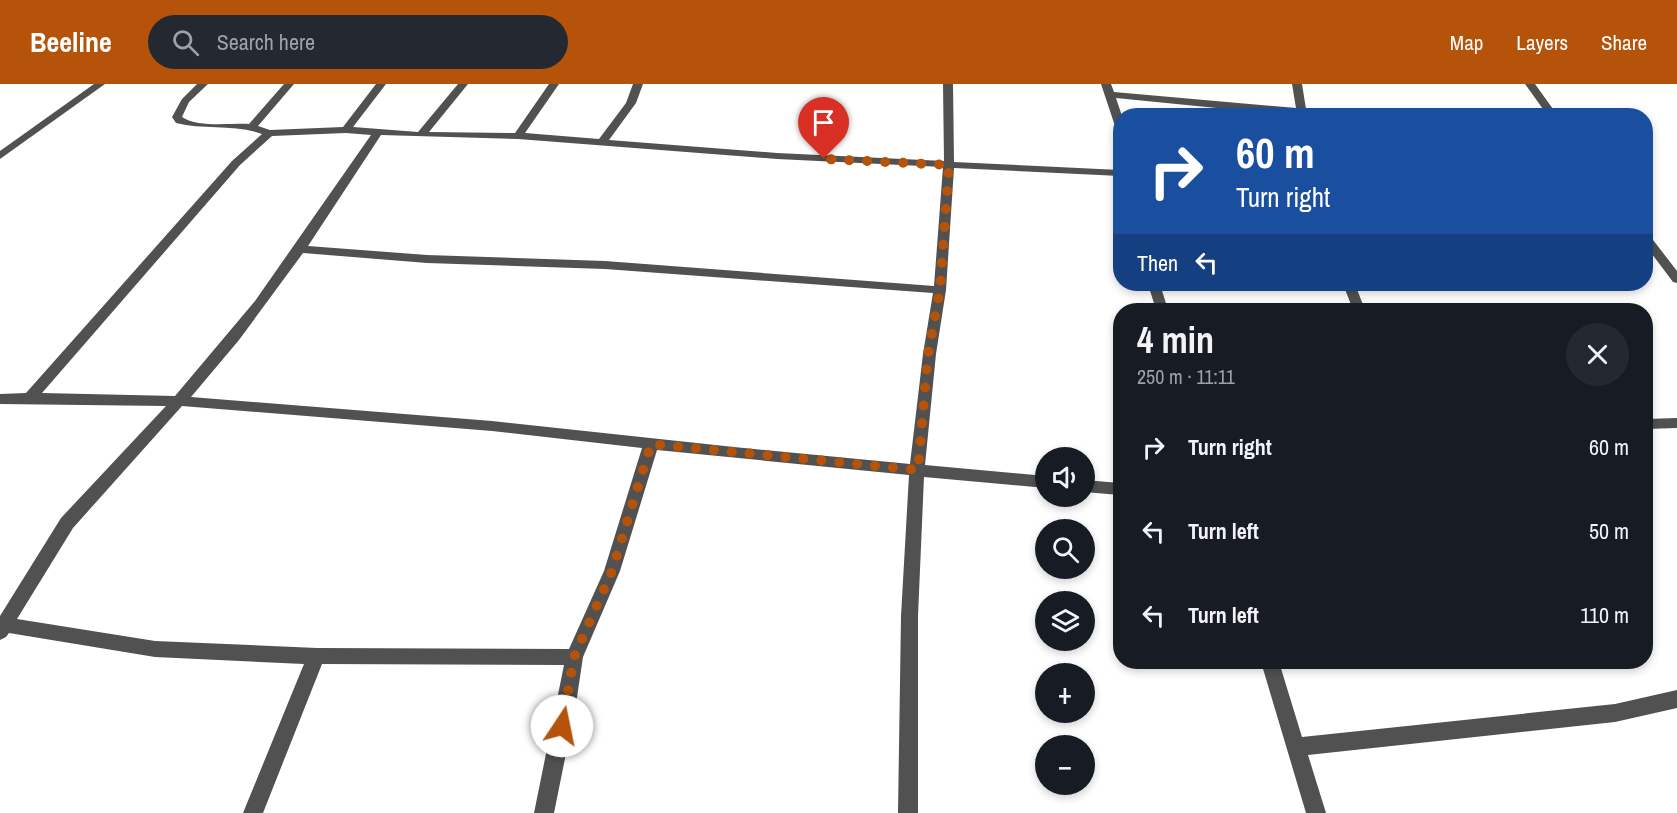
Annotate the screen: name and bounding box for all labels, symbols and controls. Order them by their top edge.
search box [148,15,568,69]
text: Beeline [30,23,112,61]
icon: search [169,26,202,59]
text: Search here [217,27,315,57]
text: Map [1450,28,1483,57]
text: Layers [1516,28,1568,57]
text: Share [1601,28,1647,57]
pin [798,97,849,159]
icon: arrive [807,106,840,139]
text: 60 m [1236,125,1315,181]
icon: right [1137,132,1215,210]
text: Turn right [1236,179,1330,215]
icon: left [1190,246,1223,279]
text: Then [1137,248,1178,278]
text: 4 min [1137,316,1214,364]
button: close [1566,323,1629,386]
text: 250 m · 11:11 [1137,363,1235,390]
icon: right [1137,431,1170,464]
text: Turn right [1188,432,1272,462]
text: 60 m [1589,432,1629,462]
map controls [1035,447,1095,795]
button: sound [1035,447,1095,507]
icon: left [1137,515,1170,548]
text: Turn left [1188,516,1259,546]
text: 50 m [1589,516,1629,546]
button: search [1035,519,1095,579]
button: layers [1035,591,1095,651]
icon: left [1137,599,1170,632]
text: Turn left [1188,600,1259,630]
text: 110 m [1580,600,1629,630]
button: + [1035,663,1095,723]
position arrow [530,694,594,758]
button: − [1035,735,1095,795]

